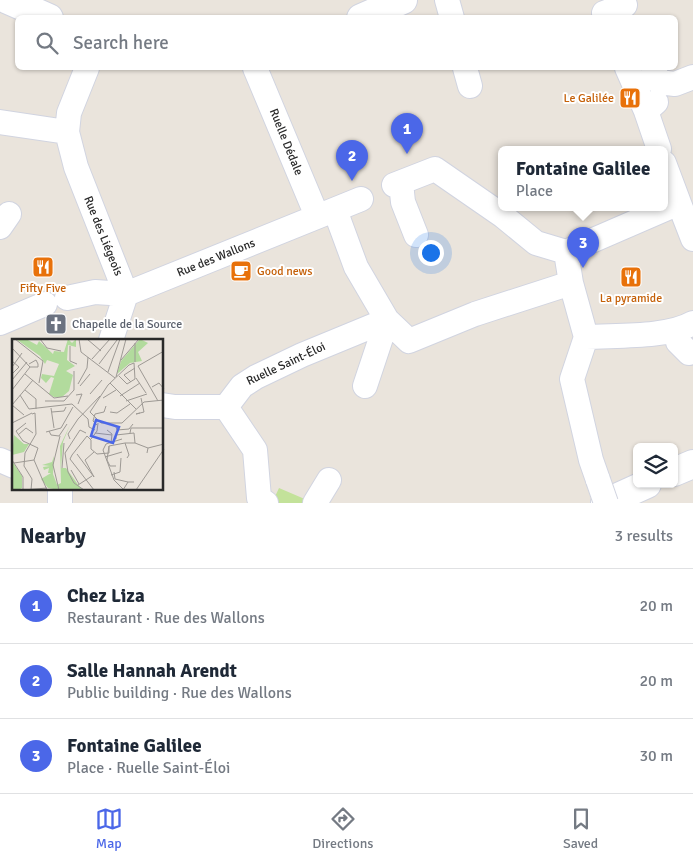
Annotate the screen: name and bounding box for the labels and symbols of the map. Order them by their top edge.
restaurant icon: Le Galilée [618,86,642,110]
place label: Le Galilée [563,91,614,106]
street label: Ruelle Dédale [266,106,306,178]
pin: 1 [391,113,423,154]
pin: 2 [336,140,368,181]
street label: Rue des Liégeois [80,194,126,278]
pin: 3 [567,227,599,268]
street label: Rue des Wallons [175,235,257,281]
your location [418,240,444,266]
restaurant icon: Fifty Five [31,255,55,279]
cafe icon: Good news [229,259,253,283]
place label: Good news [257,264,313,279]
restaurant icon: La pyramide [619,265,643,289]
place label: Fifty Five [20,281,66,296]
place label: La pyramide [600,291,662,306]
church icon: Chapelle de la Source [44,312,68,336]
place label: Chapelle de la Source [72,317,182,332]
inset map [12,339,164,490]
street label: Ruelle Saint-Éloi [244,339,328,389]

